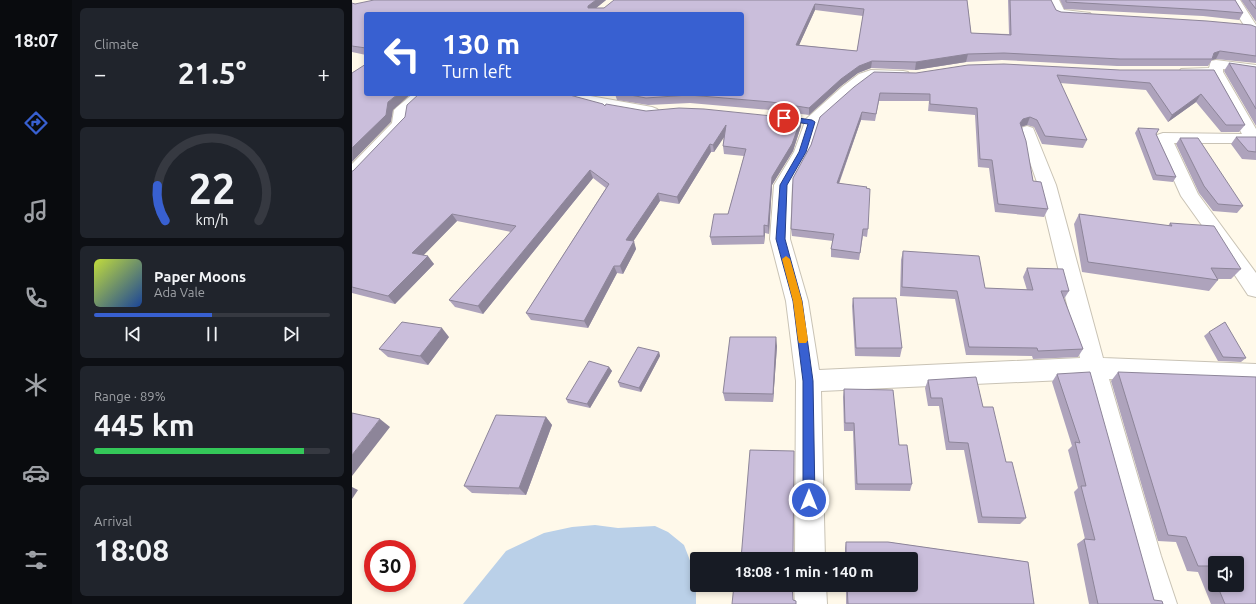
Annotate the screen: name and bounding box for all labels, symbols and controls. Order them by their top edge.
icon: left [376,28,428,80]
text: 130 m [442,28,520,59]
text: 18:07 [13,30,59,50]
text: Climate [94,37,139,51]
text: 21.5° [178,56,246,90]
text: − [94,61,106,86]
text: + [318,61,330,86]
text: Turn left [442,61,512,81]
pin [767,101,801,135]
icon: arrive [773,107,795,129]
icon: directions [22,109,50,137]
text: 22 [189,165,235,212]
icon: music [22,197,50,225]
text: km/h [196,211,228,227]
text: Paper Moons [154,268,246,285]
icon: phone [22,284,50,312]
text: Ada Vale [154,285,205,299]
icon: previous [122,323,144,345]
icon: pause [201,323,223,345]
icon: next [280,323,302,345]
icon: climate [22,371,50,399]
text: Range · 89% [94,389,166,403]
text: 445 km [94,408,195,442]
icon: car [22,459,50,487]
position arrow [788,479,830,521]
text: Arrival [94,514,132,528]
text: 18:08 [94,533,169,567]
speed limit sign: 30 [364,540,416,592]
icon: filters [22,546,50,574]
map controls [1208,556,1244,592]
button: sound [1208,556,1244,592]
text: 18:08 · 1 min · 140 m [735,563,873,580]

